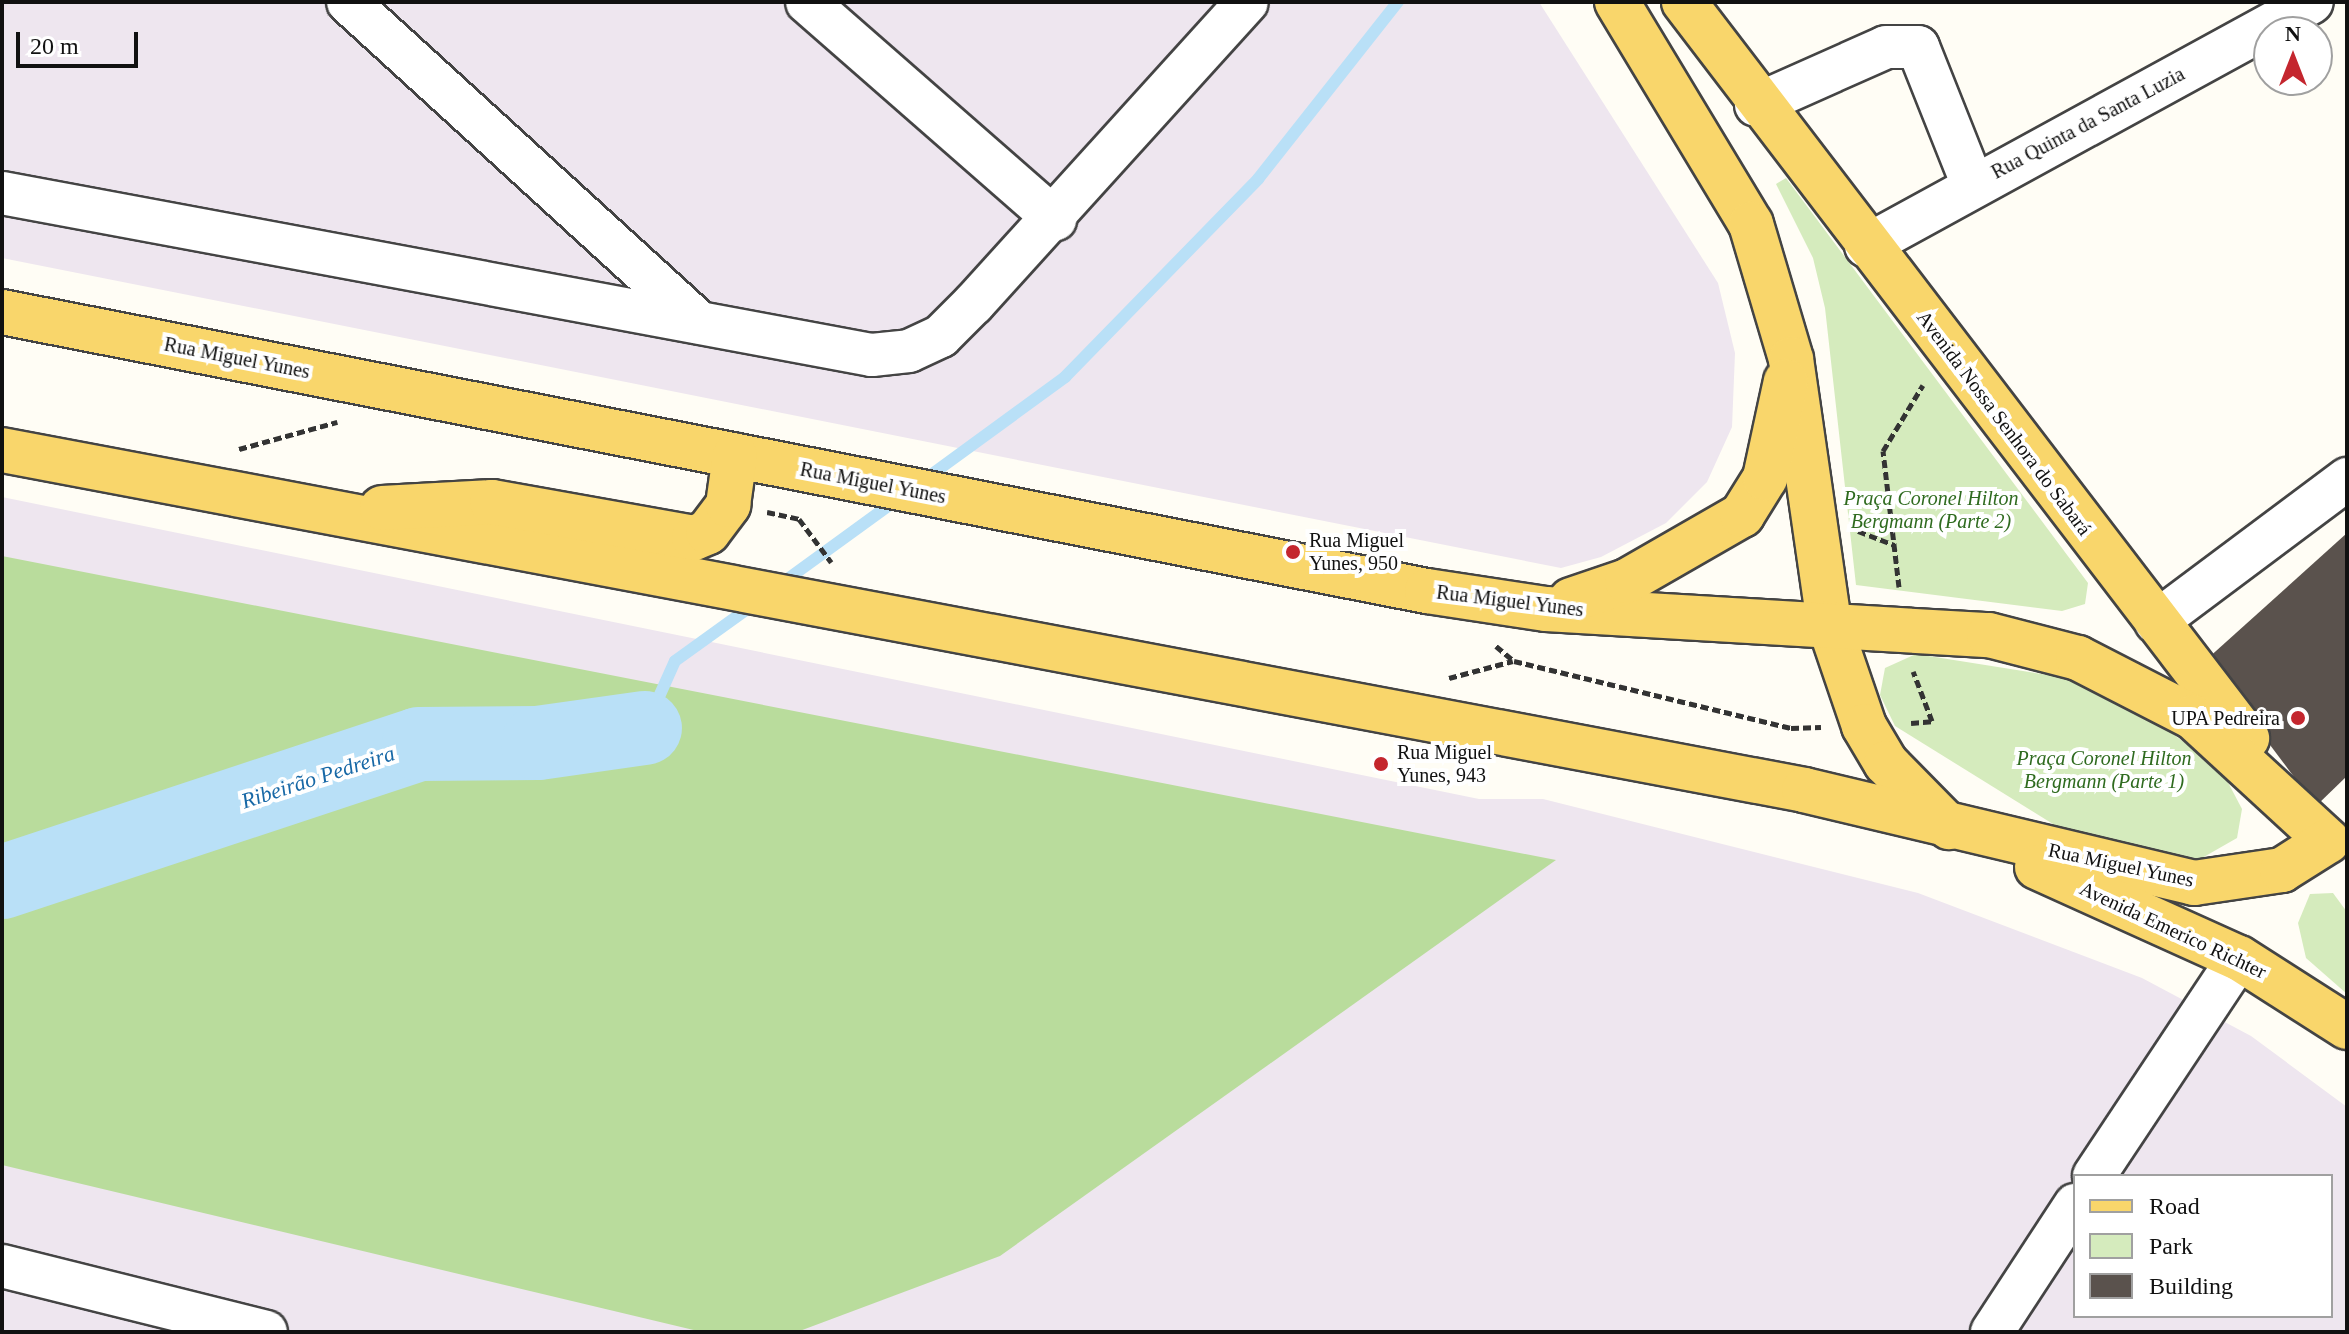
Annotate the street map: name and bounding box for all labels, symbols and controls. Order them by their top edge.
scale bar [20,16,142,66]
north arrow [2253,16,2333,96]
text: N [2285,21,2301,46]
text: 20 m [30,33,79,59]
street label: Rua Quinta da Santa Luzia [1987,62,2189,184]
street label: Avenida Nossa Senhora do Sabará [1912,306,2096,540]
street label: Rua Miguel Yunes [162,332,312,384]
street label: Rua Miguel Yunes [798,457,948,509]
park label: Praça Coronel Hilton Bergmann (Parte 2) [1844,487,2018,534]
place label: Rua Miguel Yunes, 950 [1309,528,1404,575]
marker: Rua Miguel Yunes, 950 [1284,543,1302,561]
street label: Rua Miguel Yunes [1435,580,1585,622]
place label: UPA Pedreira [2170,706,2280,730]
marker: UPA Pedreira [2287,707,2309,729]
water label: Ribeirão Pedreira [238,740,398,814]
place label: Rua Miguel Yunes, 943 [1397,740,1492,787]
park label: Praça Coronel Hilton Bergmann (Parte 1) [2017,747,2191,794]
marker: Rua Miguel Yunes, 943 [1372,755,1390,773]
street label: Rua Miguel Yunes [2046,838,2196,892]
street label: Avenida Emerico Richter [2076,876,2270,984]
legend [2073,1174,2333,1318]
text: Road [2149,1193,2200,1219]
text: Park [2149,1233,2193,1259]
text: Building [2149,1273,2233,1299]

